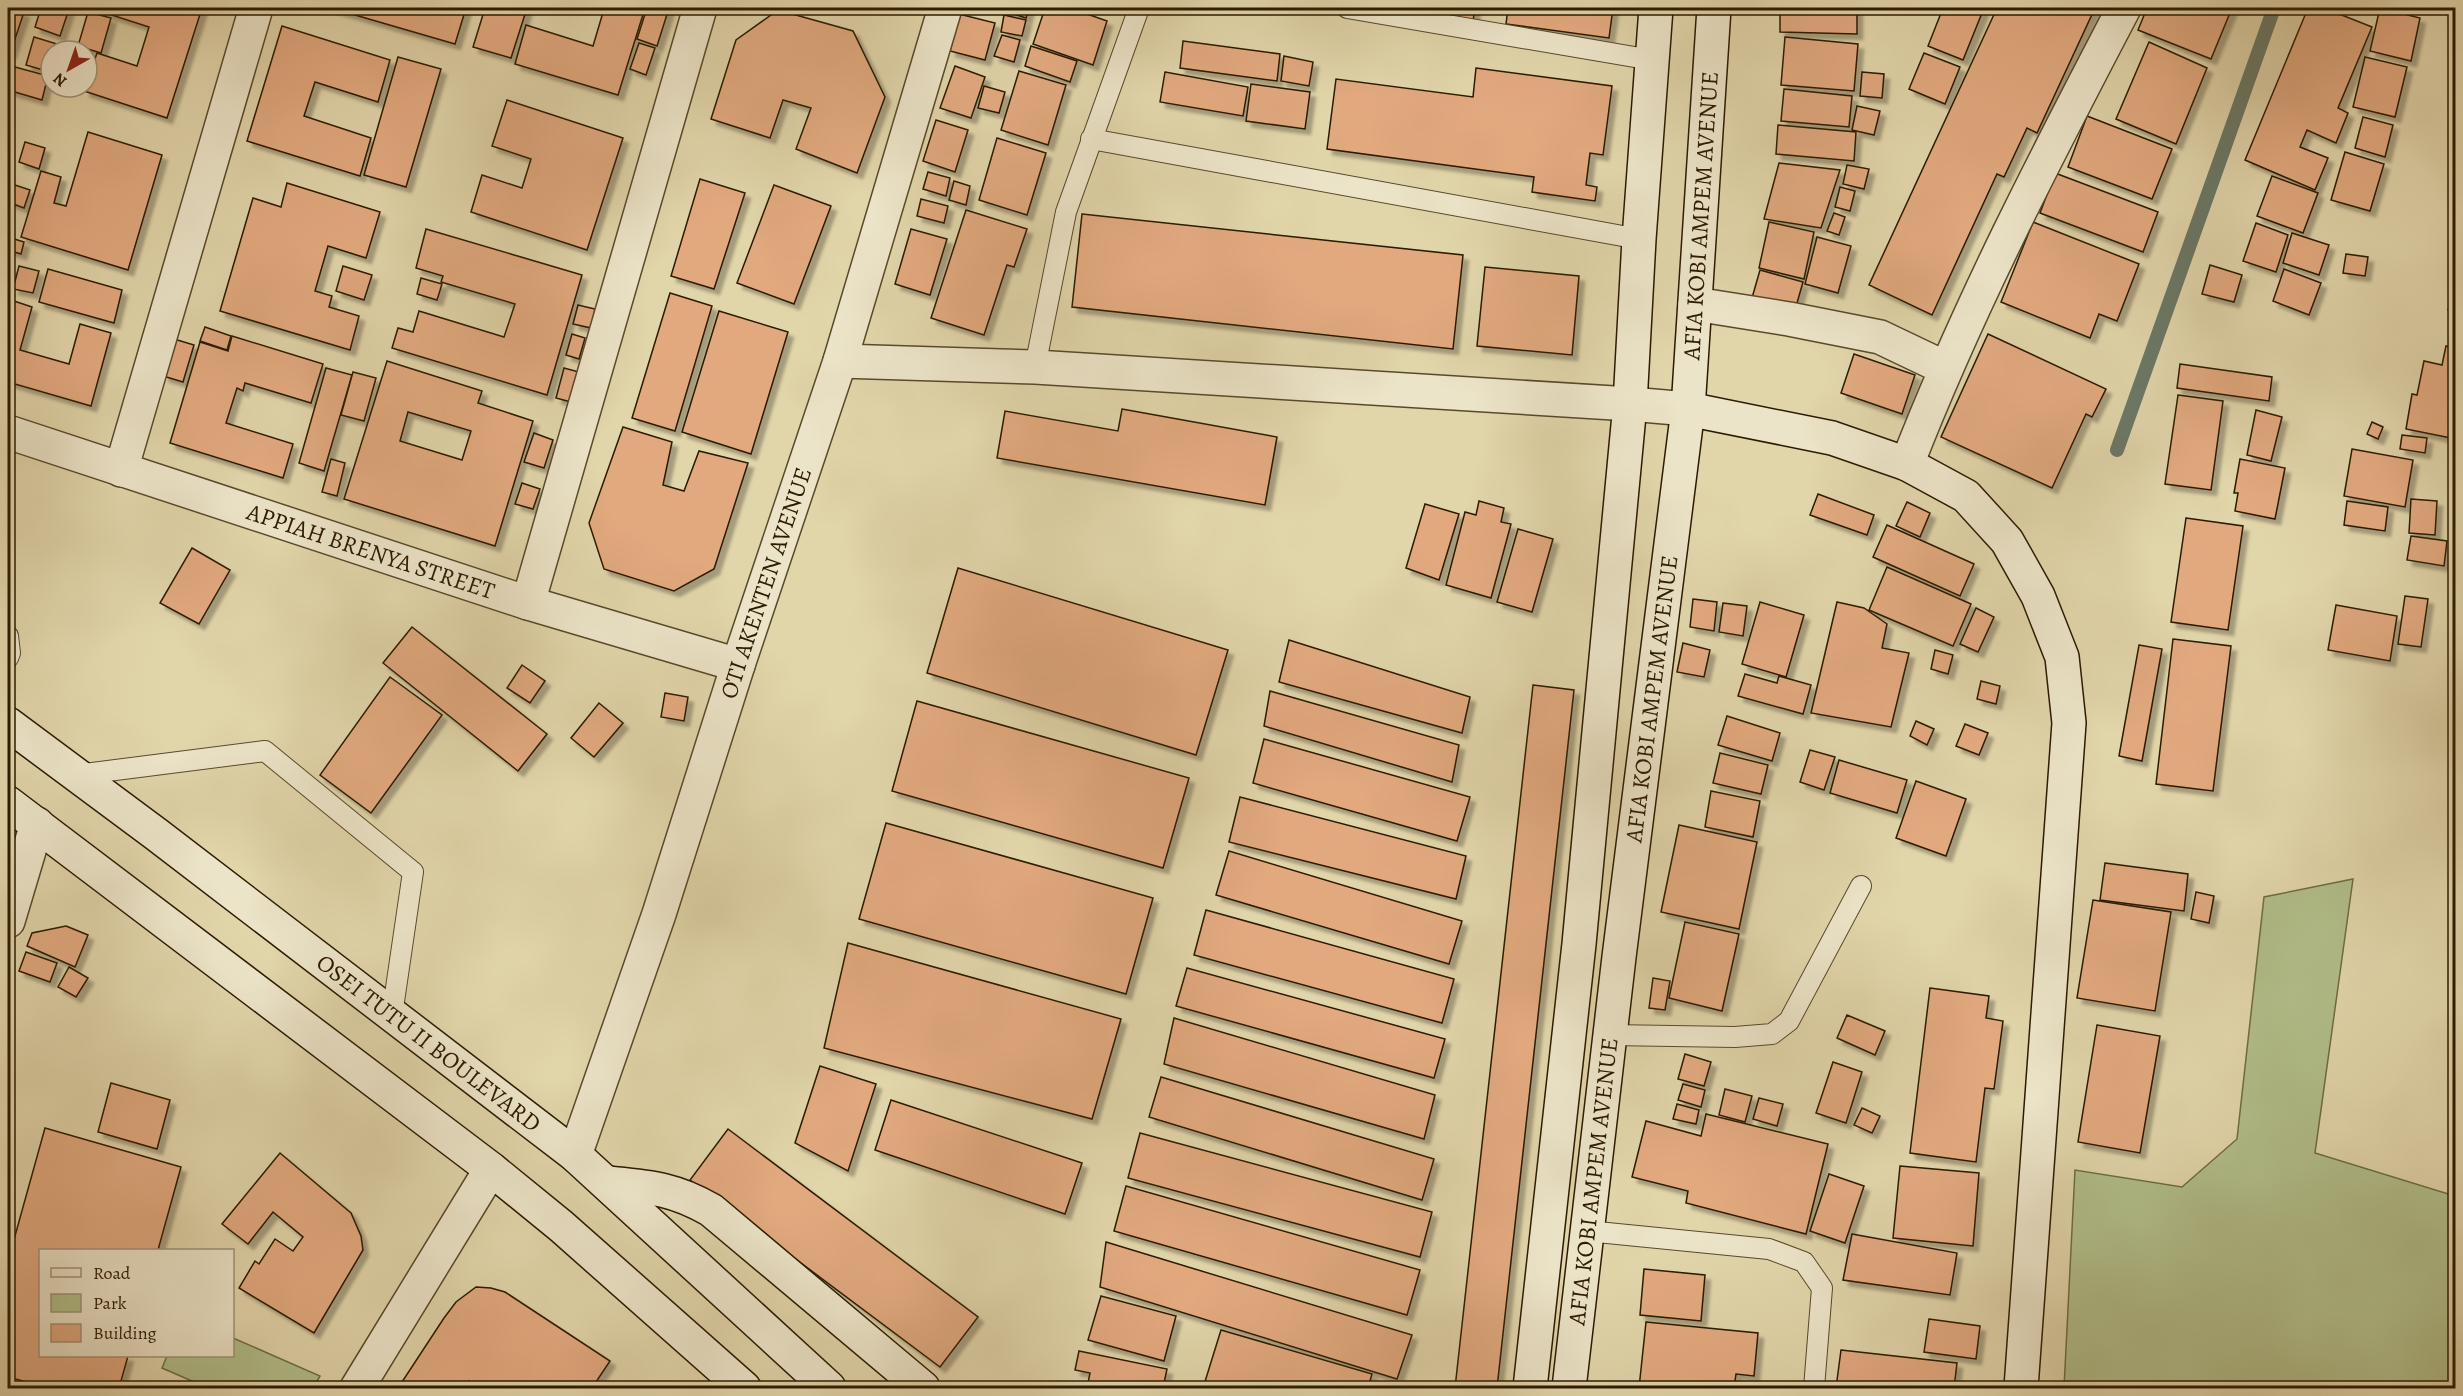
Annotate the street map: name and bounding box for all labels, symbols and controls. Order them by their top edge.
north arrow [39,39,99,99]
text: N [48,67,72,92]
street label: AFIA KOBI AMPEM AVENUE [1675,70,1726,362]
street label: OTI AKENTEN AVENUE [712,463,819,703]
street label: APPIAH BRENYA STREET [242,495,499,607]
street label: AFIA KOBI AMPEM AVENUE [1617,554,1685,845]
street label: OSEI TUTU II BOULEVARD [310,947,548,1139]
street label: AFIA KOBI AMPEM AVENUE [1560,1036,1626,1328]
legend [39,1249,234,1357]
text: Road [93,1261,131,1285]
text: Park [93,1291,127,1315]
text: Building [93,1321,157,1345]

